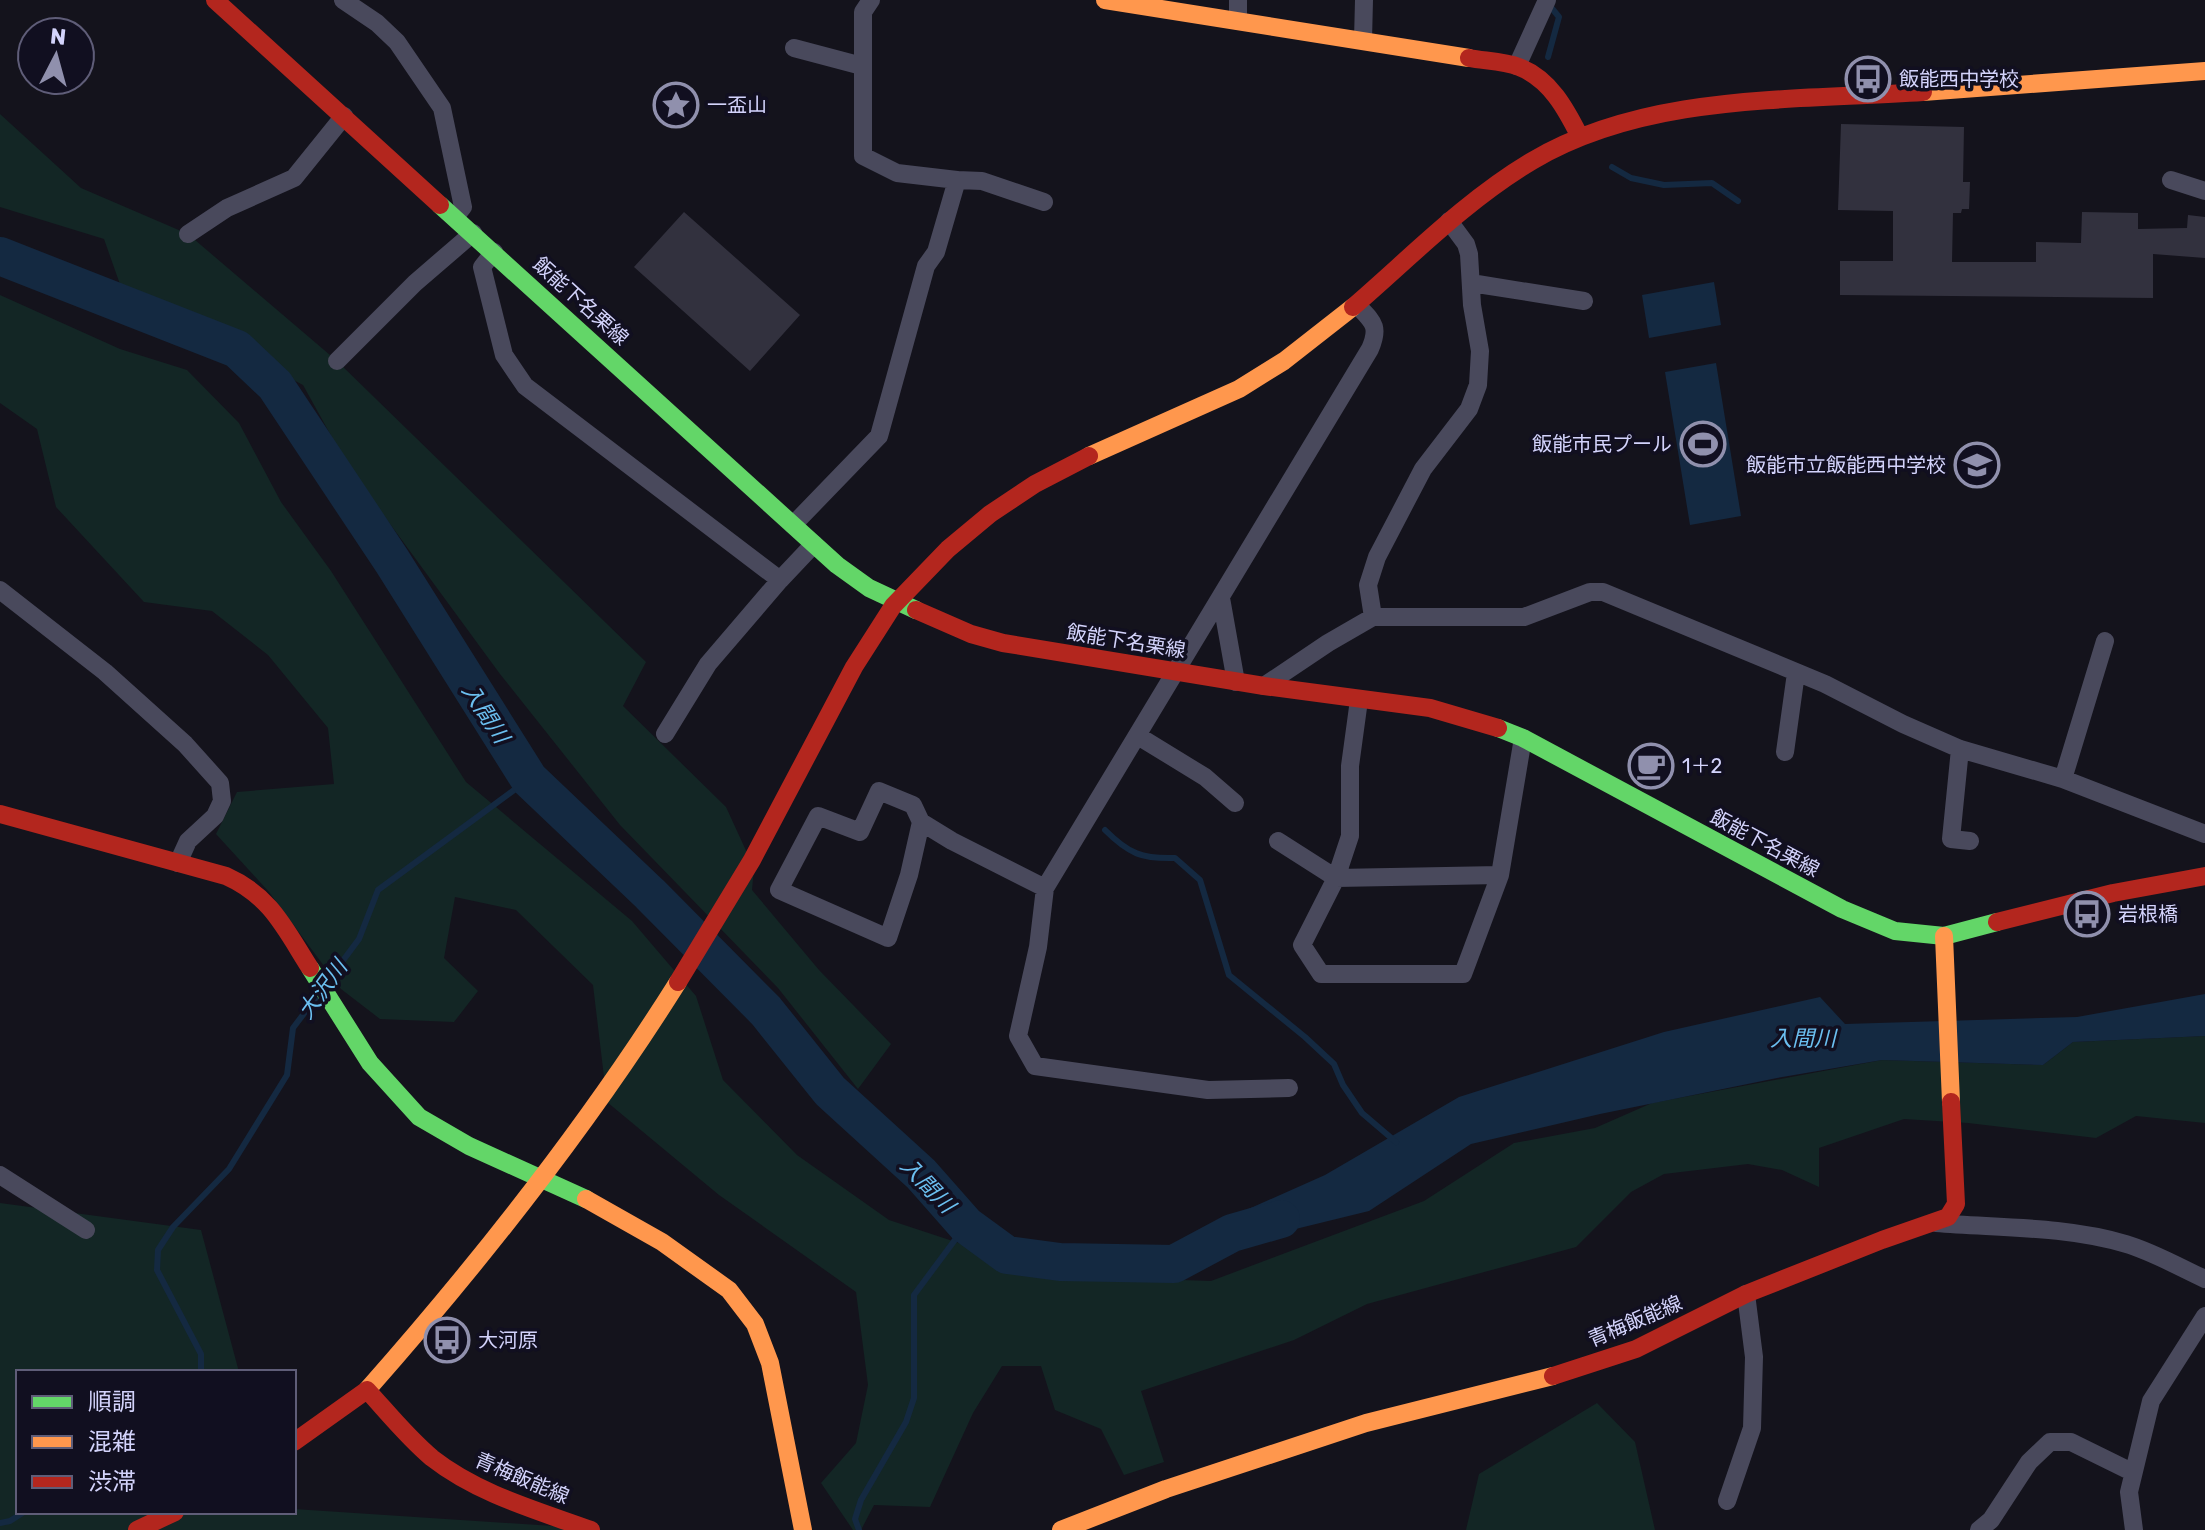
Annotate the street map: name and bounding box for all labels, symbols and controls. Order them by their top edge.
north arrow [16,16,96,96]
text: N [49,22,67,51]
bus stop icon: 飯能西中学校 [1844,55,1892,103]
place label: 飯能西中学校 [1899,67,2019,91]
place icon: 一盃山 [652,81,700,129]
place label: 一盃山 [707,93,767,117]
street label: 飯能下名栗線 [528,252,634,350]
sports icon: 飯能市民プール [1679,420,1727,468]
place label: 飯能市民プール [1532,432,1672,456]
school or university icon: 飯能市立飯能西中学校 [1953,441,2001,489]
place label: 飯能市立飯能西中学校 [1746,453,1946,477]
street label: 飯能下名栗線 [1065,620,1187,662]
water label: 入間川 [456,678,516,750]
cafe icon: 1＋2 [1627,742,1675,790]
place label: 1＋2 [1682,754,1722,778]
street label: 飯能下名栗線 [1706,804,1824,882]
bus stop icon: 岩根橋 [2063,890,2111,938]
place label: 岩根橋 [2118,902,2178,926]
water label: 大沢川 [292,953,354,1024]
water label: 入間川 [1770,1025,1838,1052]
water label: 入間川 [895,1152,962,1220]
street label: 青梅飯能線 [1584,1290,1686,1352]
bus stop icon: 大河原 [423,1316,471,1364]
place label: 大河原 [478,1328,538,1352]
legend [16,1370,296,1514]
text: 順調 [88,1388,136,1416]
text: 混雑 [88,1428,136,1456]
street label: 青梅飯能線 [471,1447,573,1509]
text: 渋滞 [88,1468,136,1496]

